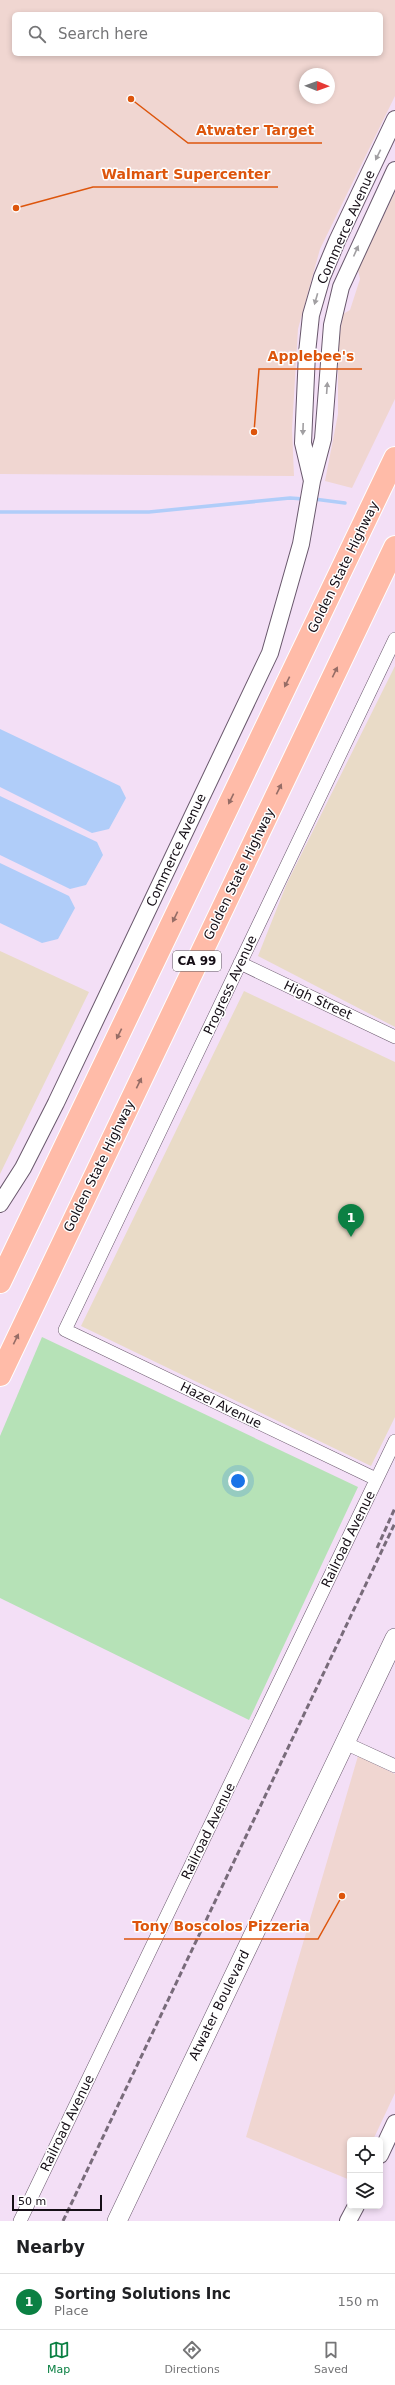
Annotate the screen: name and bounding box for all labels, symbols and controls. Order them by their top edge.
search box [12,12,383,56]
icon: search [26,23,48,45]
text: Search here [58,25,148,43]
north arrow [299,68,335,104]
callout: Atwater Target [188,117,322,143]
text: Atwater Target [196,122,314,138]
one-way arrow [375,149,381,160]
callout: Walmart Supercenter [93,161,278,187]
text: Walmart Supercenter [101,166,271,182]
street label: Commerce Avenue [314,168,378,286]
one-way arrow [353,245,359,257]
one-way arrow [313,294,319,306]
callout: Applebee's [259,343,362,369]
text: Applebee's [268,348,354,364]
one-way arrow [323,382,330,394]
one-way arrow [300,423,307,435]
street label: Golden State Highway [304,498,382,635]
one-way arrow [332,666,338,677]
one-way arrow [284,677,290,688]
one-way arrow [276,783,282,795]
street label: Commerce Avenue [143,791,209,909]
one-way arrow [228,794,234,805]
street label: Golden State Highway [200,805,278,942]
one-way arrow [172,911,178,922]
street label: Progress Avenue [200,933,260,1037]
road number: CA 99 [173,951,221,971]
street label: High Street [282,978,354,1022]
one-way arrow [116,1028,122,1040]
one-way arrow [136,1077,142,1089]
street label: Golden State Highway [60,1097,138,1234]
pin: 1 [338,1204,364,1237]
one-way arrow [13,1334,19,1345]
street label: Hazel Avenue [178,1379,264,1431]
your location [228,1471,248,1491]
street label: Railroad Avenue [318,1488,378,1590]
street label: Railroad Avenue [178,1780,238,1882]
callout: Tony Boscolos Pizzeria [124,1913,318,1939]
text: Tony Boscolos Pizzeria [132,1918,310,1934]
street label: Atwater Boulevard [186,1947,252,2063]
street label: Railroad Avenue [37,2072,97,2174]
map controls [347,2137,383,2209]
button: locate [347,2137,383,2173]
button: layers [347,2173,383,2209]
scale bar [12,2193,102,2212]
text: 50 m [18,2195,46,2208]
text: Nearby [16,2237,85,2257]
text: Sorting Solutions Inc [54,2285,231,2303]
text: 1 [24,2294,34,2309]
text: 150 m [337,2294,379,2309]
text: Place [54,2303,89,2318]
tab: Map [47,2339,70,2376]
tab: Directions [164,2339,220,2376]
tab: Saved [314,2339,348,2376]

